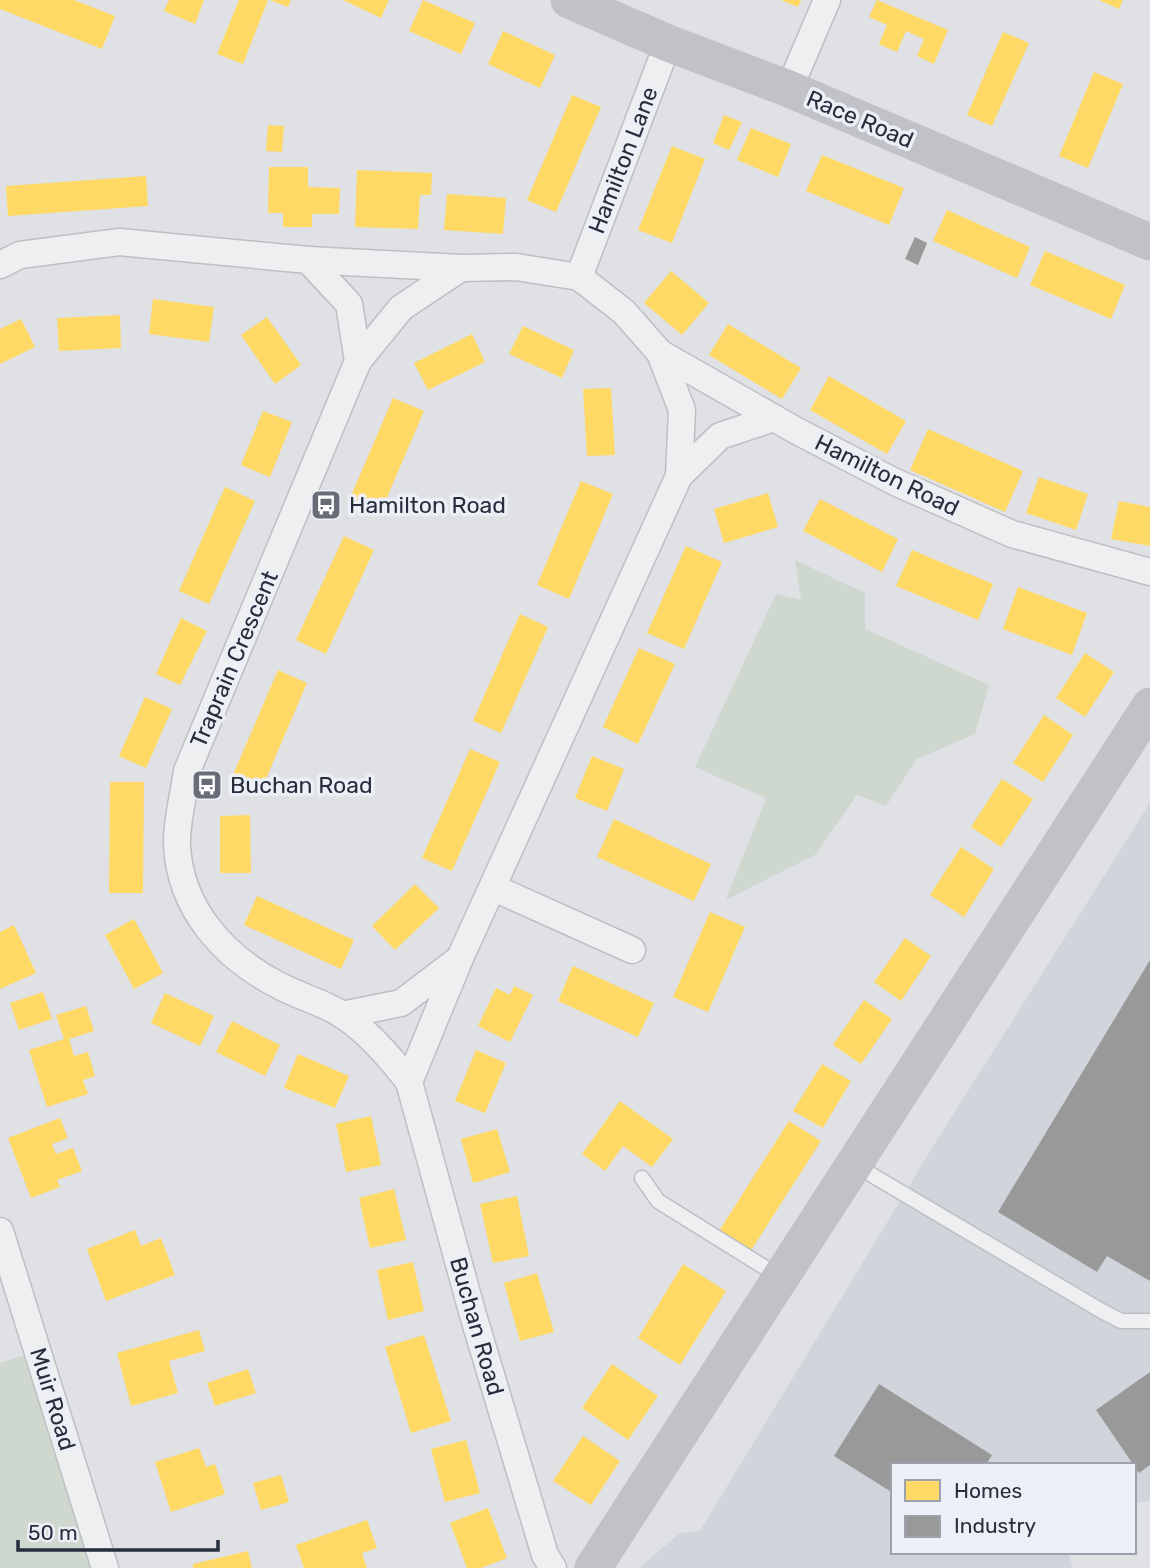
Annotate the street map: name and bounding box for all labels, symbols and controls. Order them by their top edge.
street label: Hamilton Lane [582,83,664,237]
street label: Race Road [802,84,918,154]
street label: Hamilton Road [810,428,964,522]
bus stop icon: Hamilton Road [309,488,343,522]
place label: Hamilton Road [349,491,506,519]
street label: Traprain Crescent [184,566,284,752]
bus stop icon: Buchan Road [190,768,224,802]
place label: Buchan Road [230,771,373,799]
street label: Buchan Road [444,1254,510,1398]
street label: Muir Road [24,1344,82,1454]
legend [891,1463,1136,1554]
text: Homes [954,1478,1022,1503]
scale bar [18,1508,217,1552]
text: Industry [954,1513,1036,1538]
text: 50 m [28,1520,78,1545]

